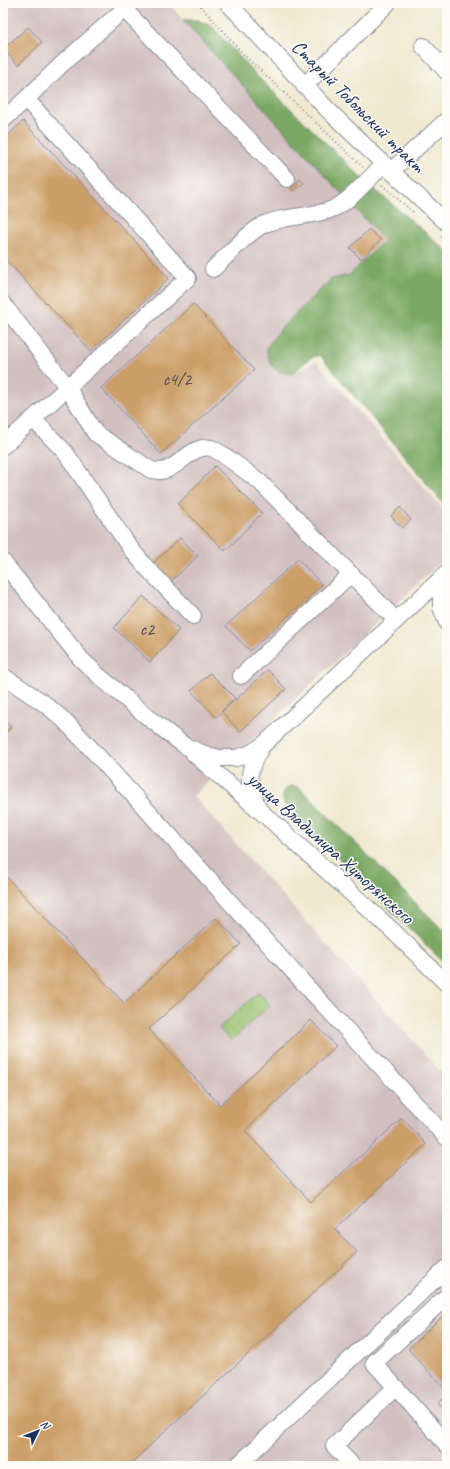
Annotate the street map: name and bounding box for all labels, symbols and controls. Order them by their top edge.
street label: Старый Тобольский тракт [286,34,431,179]
house number: с4/2 [163,368,193,390]
house number: с2 [140,618,156,640]
street label: улица Владимира Хуторянского [242,766,420,930]
north arrow [18,1411,58,1451]
text: N [38,1417,54,1433]

